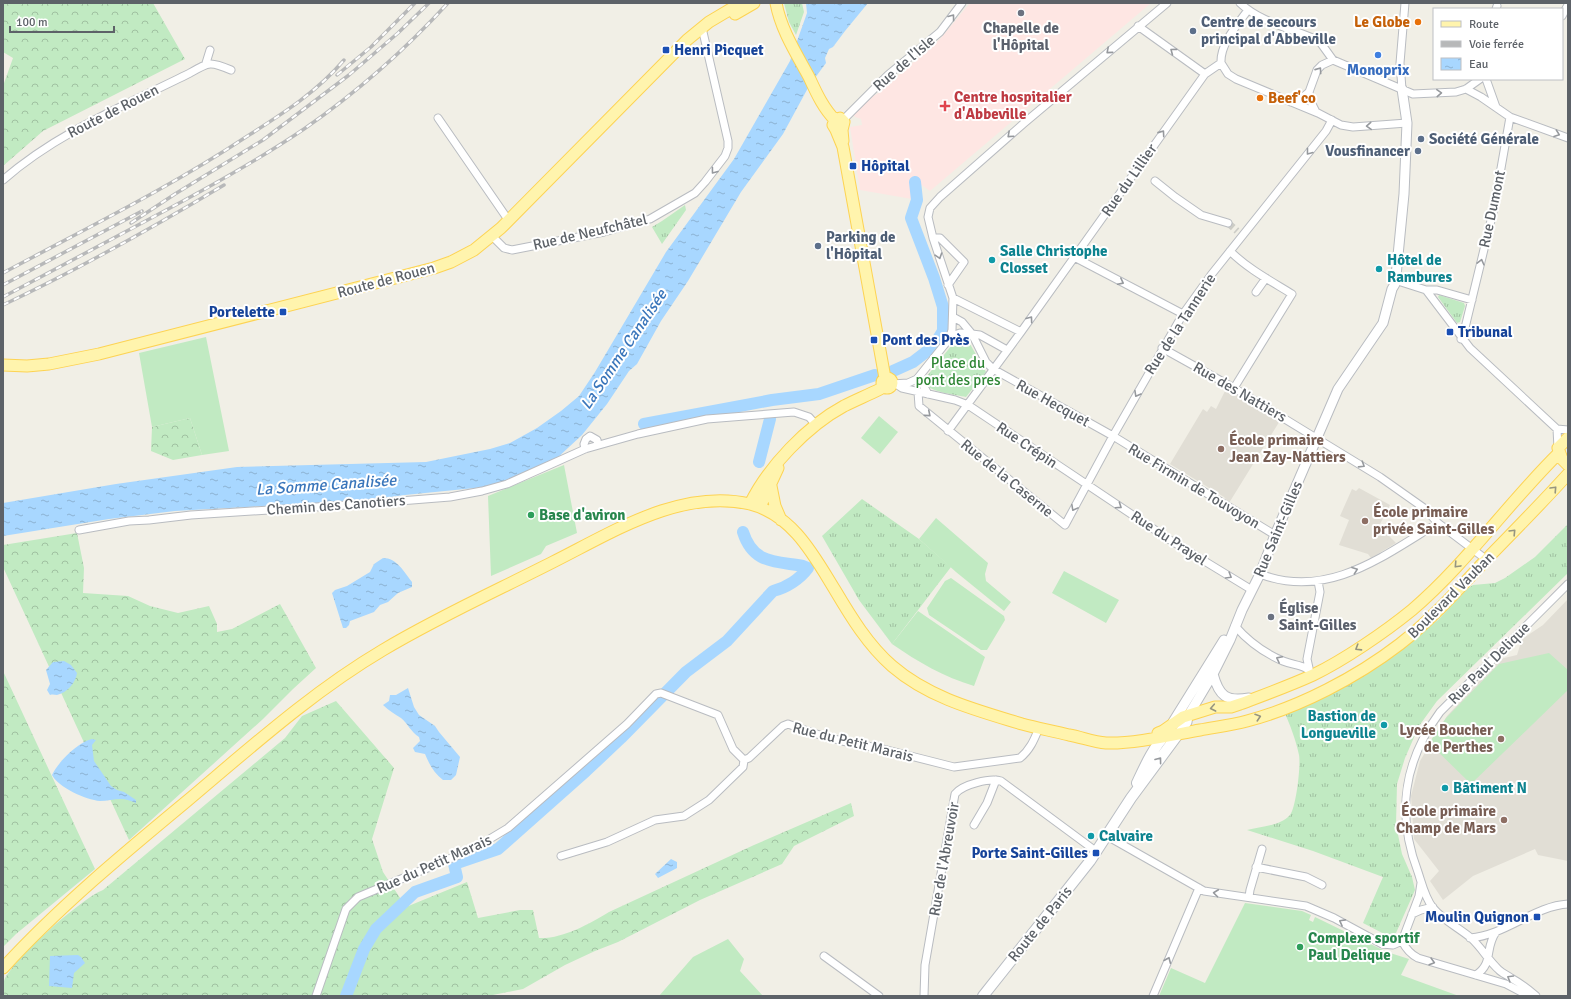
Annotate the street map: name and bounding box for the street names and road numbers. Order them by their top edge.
street label: Rue de l'Isle [869,31,939,95]
street label: Route de Rouen [64,80,162,142]
street label: Rue du Lillier [1097,140,1161,220]
street label: Rue Dumont [1475,169,1509,249]
street label: Rue de Neufchâtel [531,210,649,254]
street label: Route de Rouen [335,258,437,302]
street label: Rue de la Tannerie [1141,270,1219,378]
street label: Rue des Nattiers [1190,358,1290,426]
street label: Rue Hecquet [1013,375,1093,431]
street label: Rue Crépin [993,418,1061,472]
street label: Rue de la Caserne [957,435,1057,521]
street label: Rue Firmin de Touvoyon [1125,440,1263,532]
street label: Rue Saint-Gilles [1250,478,1307,580]
street label: Chemin des Canotiers [266,491,406,519]
street label: Rue du Prayel [1128,507,1210,569]
street label: Boulevard Vauban [1404,548,1498,642]
street label: Rue Paul Delique [1444,618,1534,708]
street label: Rue du Petit Marais [791,718,916,766]
street label: Rue de l'Abreuvoir [925,800,963,917]
street label: Rue du Petit Marais [374,830,495,897]
street label: Route de Paris [1004,882,1076,965]

